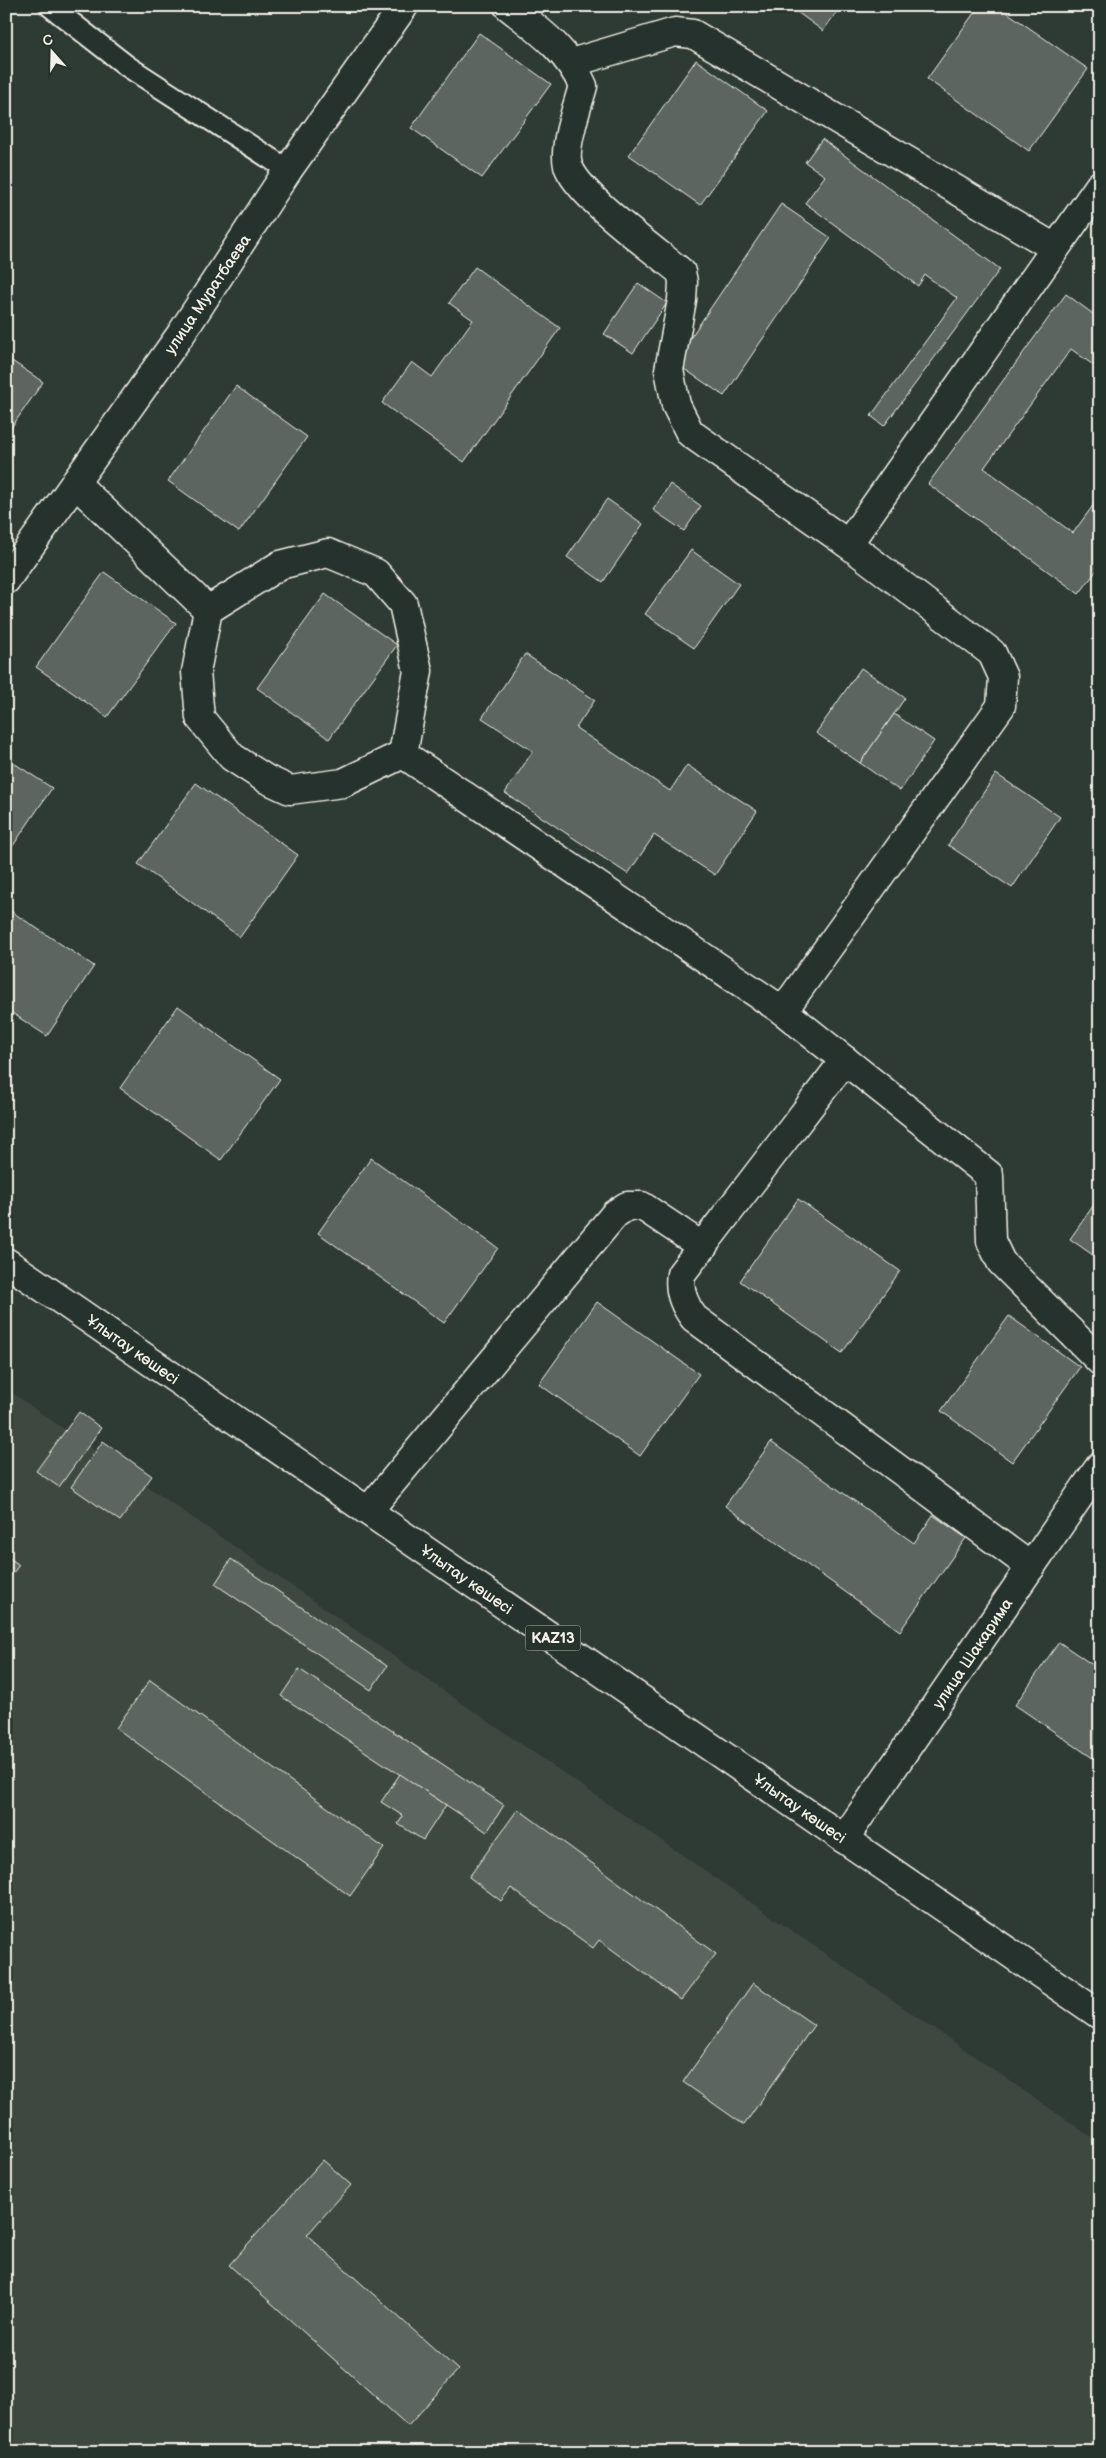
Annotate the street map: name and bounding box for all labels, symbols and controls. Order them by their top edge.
north arrow [28,28,78,78]
text: С [40,31,55,50]
street label: улица Муратбаева [161,231,256,358]
street label: Ұлытау көшесі [82,1311,182,1389]
street label: Ұлытау көшесі [416,1541,516,1619]
street label: улица Шакарима [929,1595,1018,1713]
road number: KAZ13 [526,1626,580,1650]
street label: Ұлытау көшесі [749,1770,849,1848]

